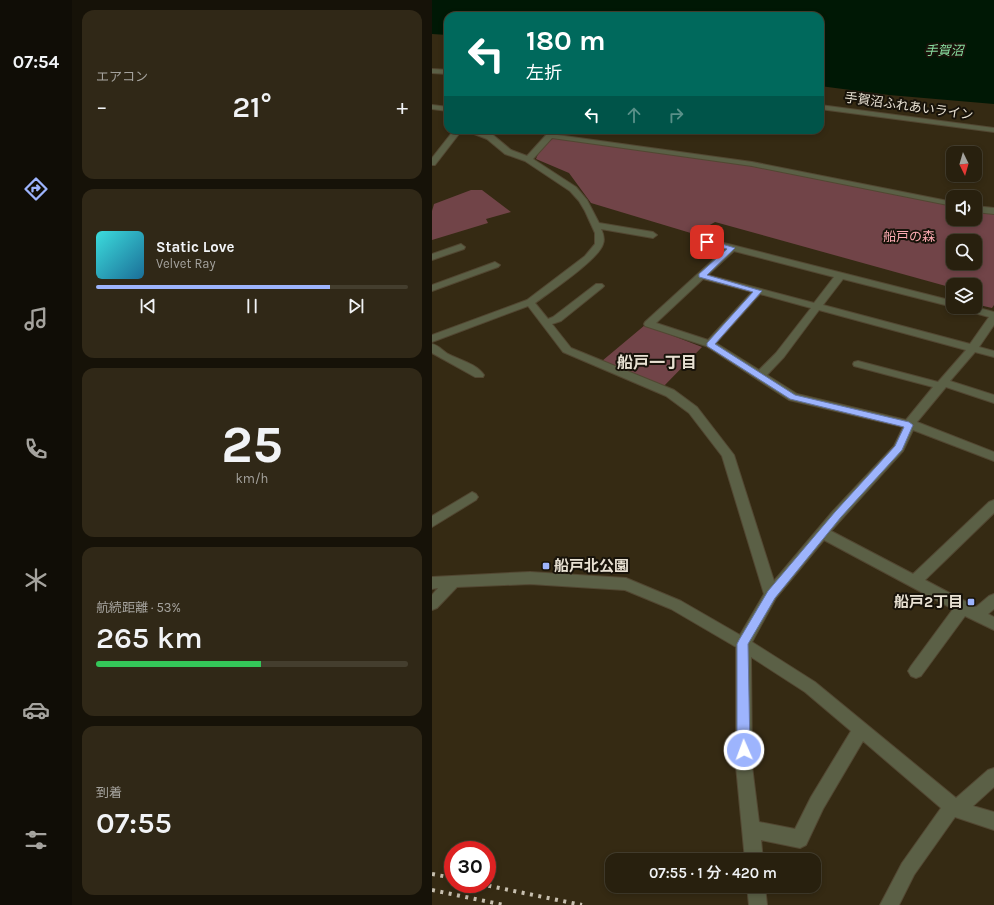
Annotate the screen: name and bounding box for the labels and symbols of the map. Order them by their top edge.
water label: 手賀沼 [924,43,965,58]
street label: 手賀沼ふれあいライン [844,90,974,122]
north arrow [946,146,982,182]
pin [690,225,724,259]
park label: 船戸の森 [883,229,935,244]
district label: 船戸一丁目 [617,353,697,372]
place label: 船戸北公園 [554,557,629,575]
marker: 船戸北公園 [541,561,551,571]
place label: 船戸2丁目 [894,593,963,611]
marker: 船戸2丁目 [966,597,976,607]
position arrow [723,729,765,771]
speed limit sign: 30 [444,841,496,893]

